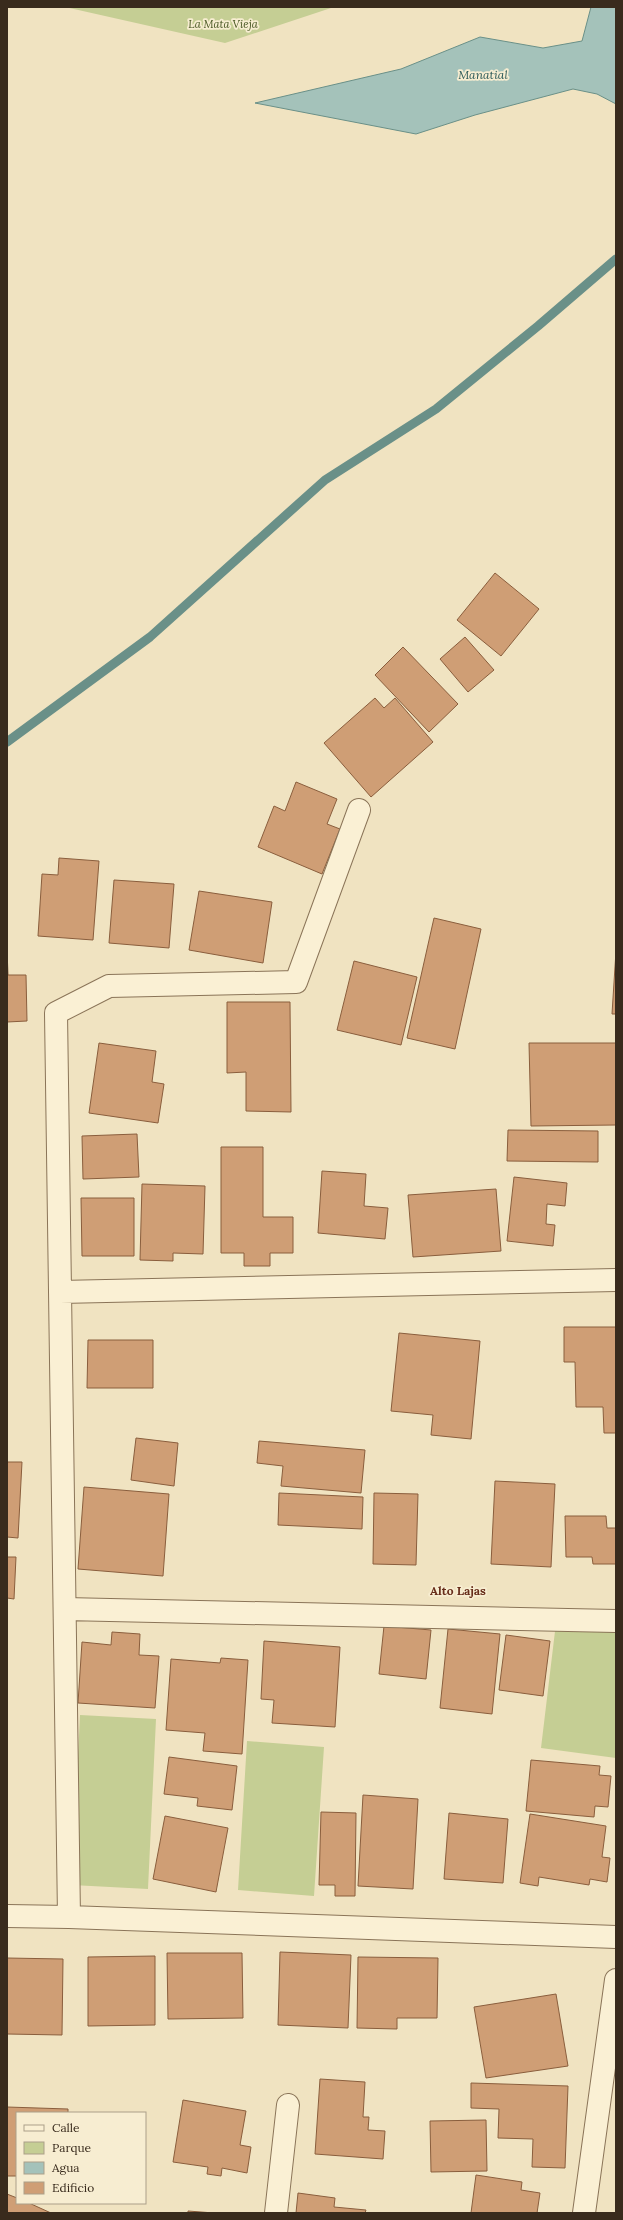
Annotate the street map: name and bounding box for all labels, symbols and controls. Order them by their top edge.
park label: La Mata Vieja [188,17,259,31]
water label: Manatial [458,67,508,82]
district label: Alto Lajas [430,1583,486,1598]
legend [16,2112,146,2204]
text: Calle [52,2120,80,2135]
text: Parque [52,2140,92,2155]
text: Agua [51,2160,80,2175]
text: Edificio [52,2180,94,2195]

